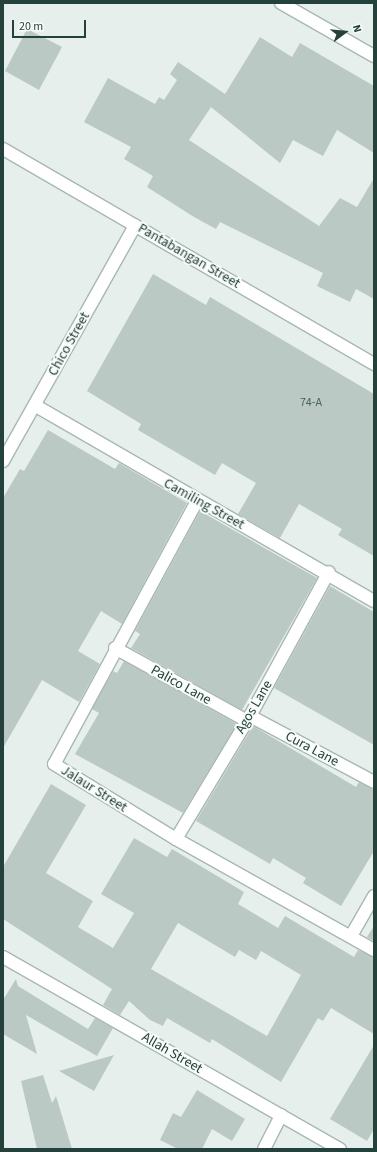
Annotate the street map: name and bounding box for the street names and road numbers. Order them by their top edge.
street label: Pantabangan Street [135,220,243,292]
street label: Chico Street [45,309,93,379]
street label: Camiling Street [161,475,247,533]
street label: Palico Lane [148,662,214,708]
street label: Agos Lane [232,677,276,737]
street label: Cura Lane [282,728,342,770]
street label: Jalaur Street [58,762,130,816]
street label: Allah Street [139,1029,205,1077]

